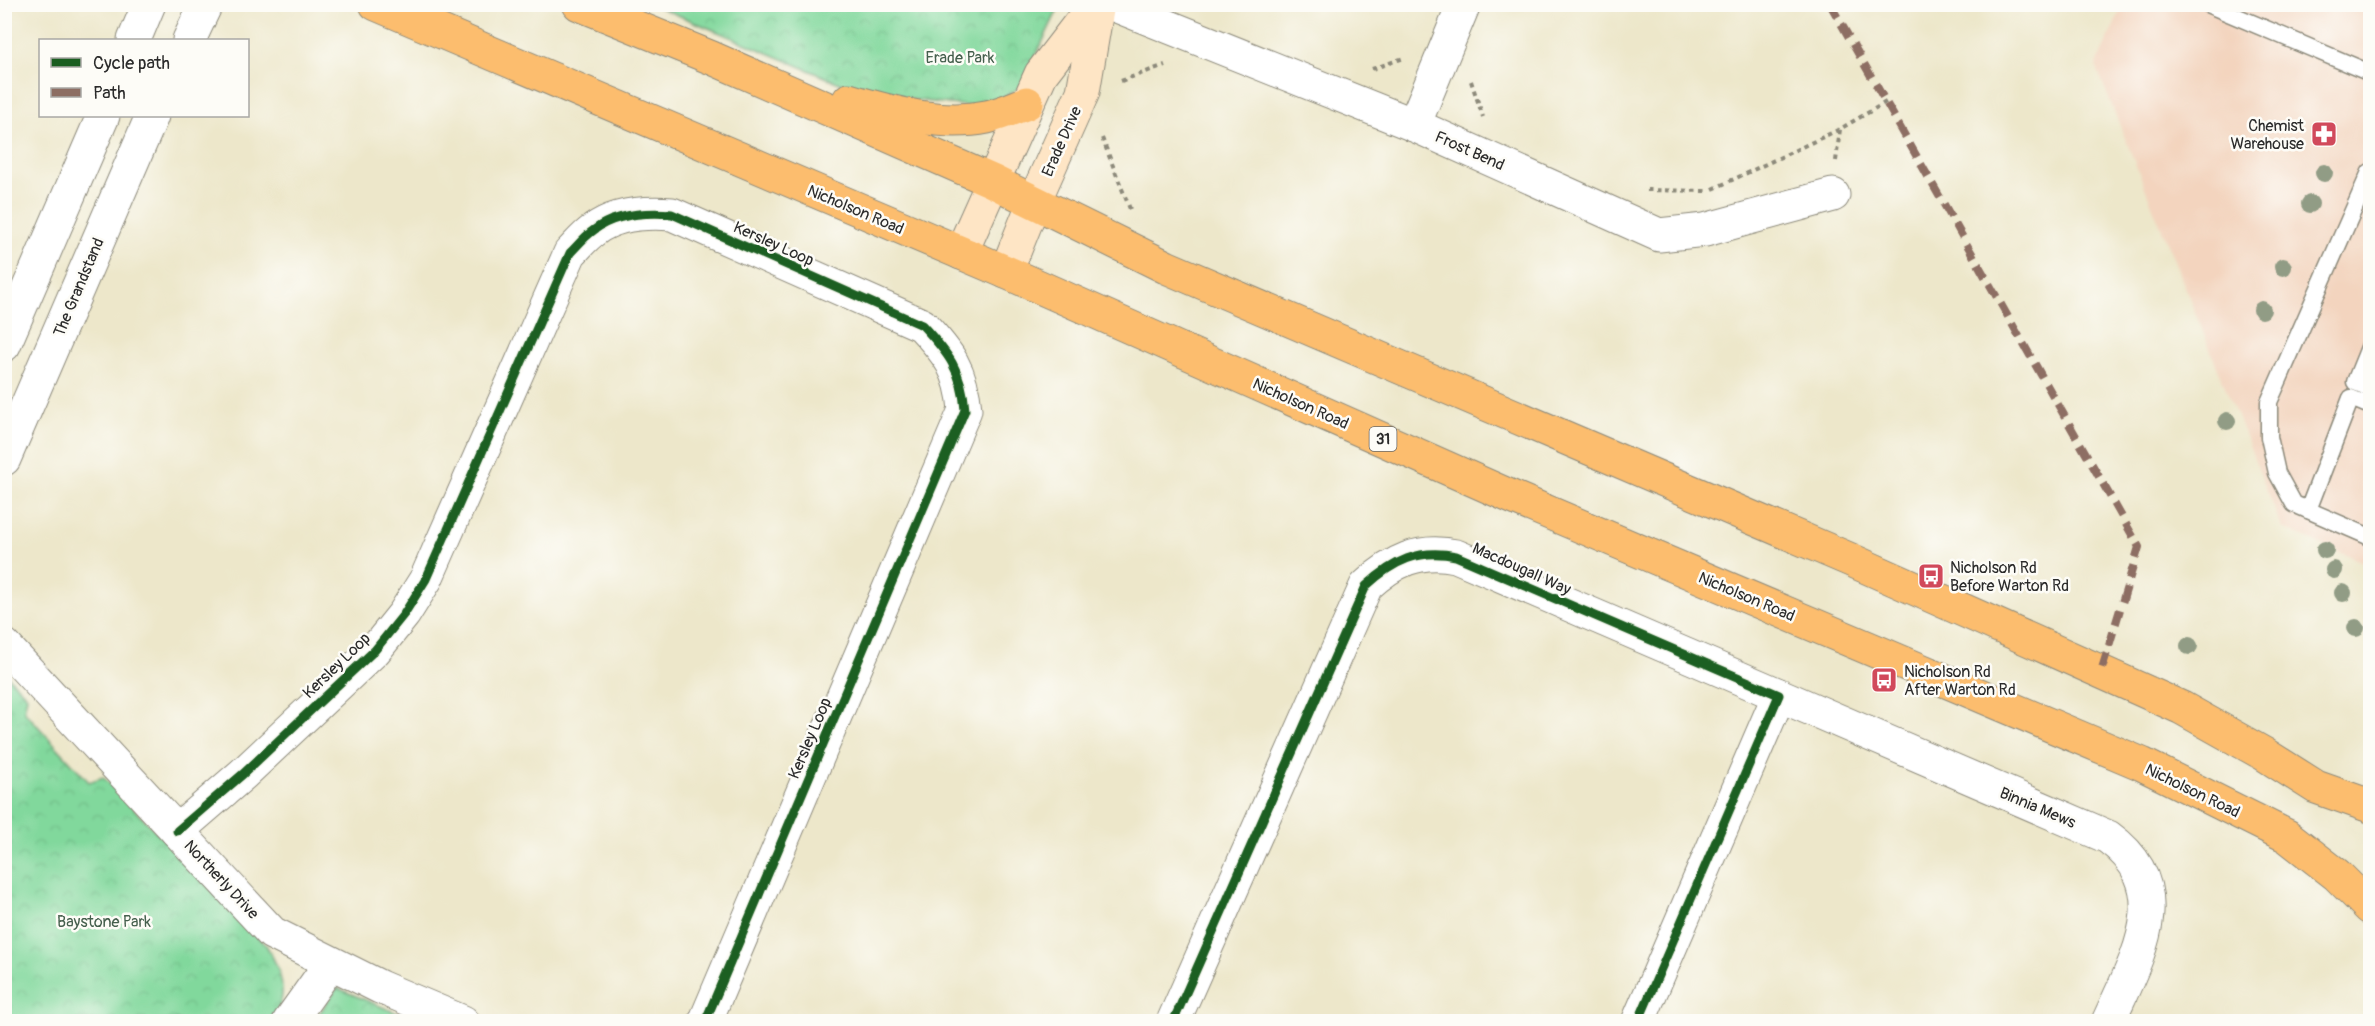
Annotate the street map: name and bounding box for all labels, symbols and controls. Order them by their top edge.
legend [39,39,249,117]
park label: Erade Park [926,48,995,68]
text: Cycle path [93,52,170,75]
text: Path [93,82,126,105]
street label: Erade Drive [1038,103,1086,180]
place label: Chemist Warehouse [2230,116,2305,154]
pharmacy icon: Chemist Warehouse [2309,119,2339,149]
street label: Frost Bend [1432,127,1508,175]
street label: Nicholson Road [804,181,907,239]
street label: Kersley Loop [730,217,817,271]
street label: The Grandstand [49,235,109,340]
street label: Nicholson Road [1249,374,1352,434]
road number: 31 [1370,427,1396,451]
street label: Macdougall Way [1469,538,1574,600]
place label: Nicholson Rd Before Warton Rd [1950,558,2069,596]
bus stop icon: Nicholson Rd Before Warton Rd [1916,561,1946,591]
street label: Nicholson Road [1695,568,1798,626]
street label: Kersley Loop [299,629,375,703]
place label: Nicholson Rd After Warton Rd [1904,662,2016,700]
bus stop icon: Nicholson Rd After Warton Rd [1869,665,1899,695]
street label: Kersley Loop [784,695,836,782]
street label: Nicholson Road [2142,759,2243,822]
street label: Binnia Mews [1996,783,2079,833]
street label: Northerly Drive [180,836,263,923]
park label: Baystone Park [57,912,151,932]

